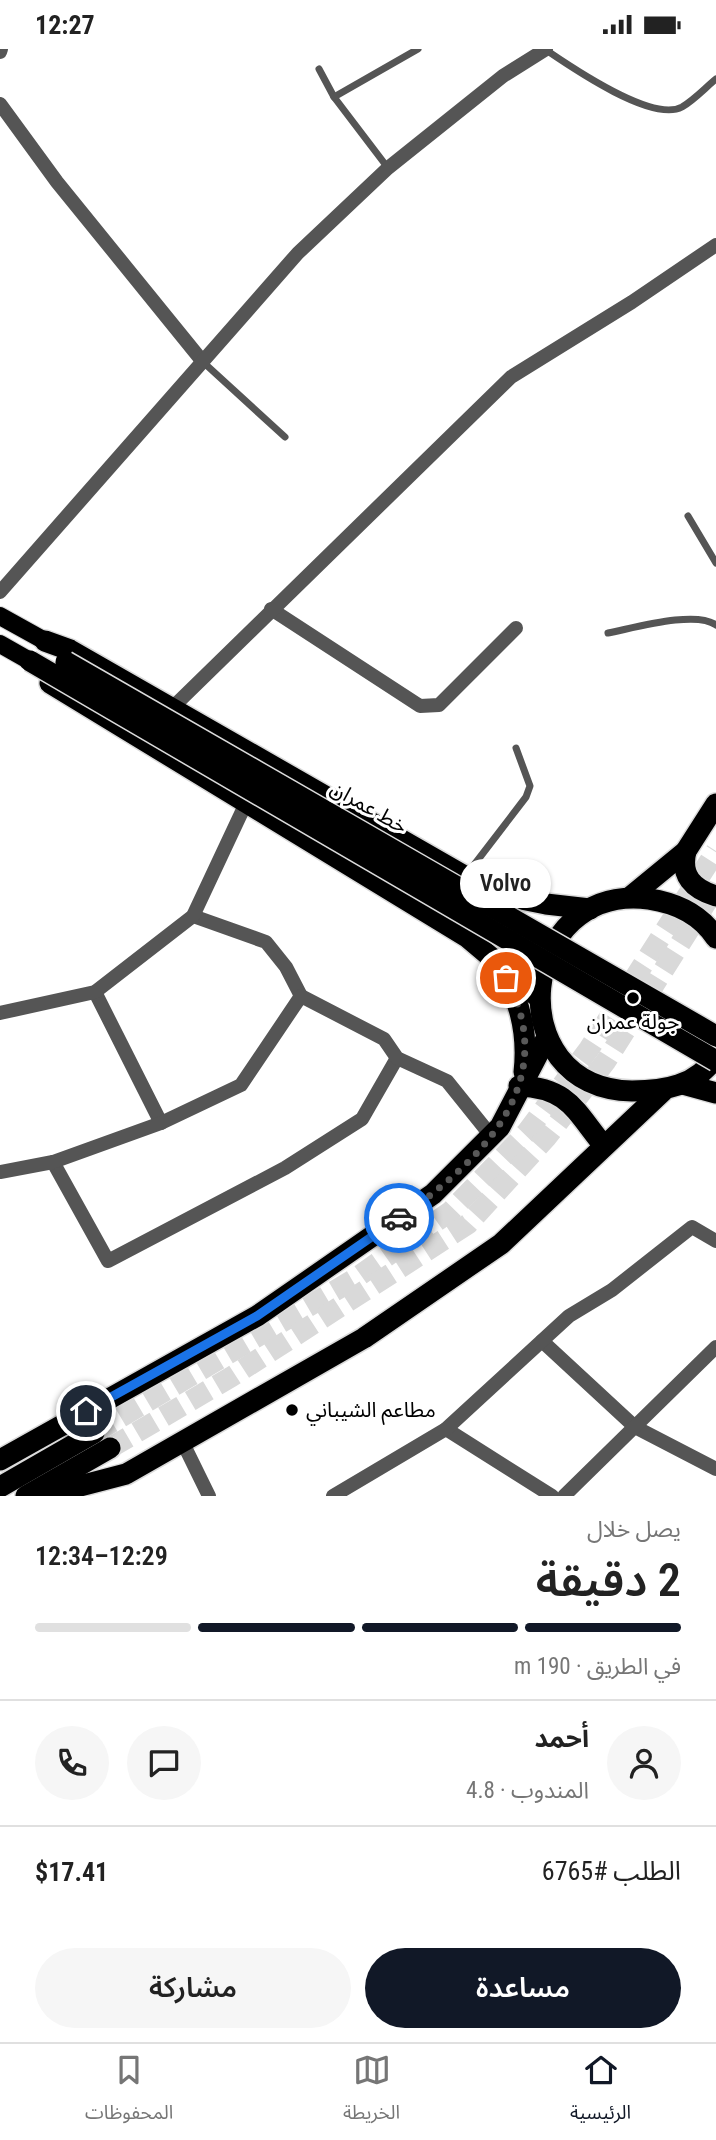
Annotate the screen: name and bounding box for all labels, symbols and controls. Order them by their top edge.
text: 12:27 [35,10,95,40]
street label: خط عمران [326,775,412,839]
callout: Volvo [461,859,552,908]
text: Volvo [480,870,531,897]
pin [476,948,536,1008]
icon: bag [487,959,525,997]
marker: جولة عمران [625,990,641,1006]
place label: جولة عمران [587,1010,679,1034]
courier [364,1183,434,1253]
icon: car [380,1199,418,1237]
pin [56,1381,116,1441]
icon: home [67,1392,105,1430]
place label: مطاعم الشيباني [306,1398,436,1426]
marker: مطاعم الشيباني [284,1402,300,1418]
text: يصل خلال [587,1516,681,1543]
text: 12:29–12:34 [35,1541,168,1571]
text: 2 دقيقة [536,1553,681,1607]
text: في الطريق · 190 m [514,1653,681,1680]
text: أحمد [535,1723,589,1753]
button: phone [35,1726,109,1800]
button: chat [127,1726,201,1800]
button: person [607,1726,681,1800]
text: المندوب · 4.8 [466,1777,589,1804]
text: الطلب #6765 [542,1856,681,1886]
text: $17.41 [35,1857,108,1887]
button: مشاركة [35,1948,351,2028]
button: مساعدة [365,1948,681,2028]
tab: المحفوظات [85,2051,173,2133]
tab: الخريطة [343,2051,400,2133]
tab: الرئيسية [570,2051,631,2133]

